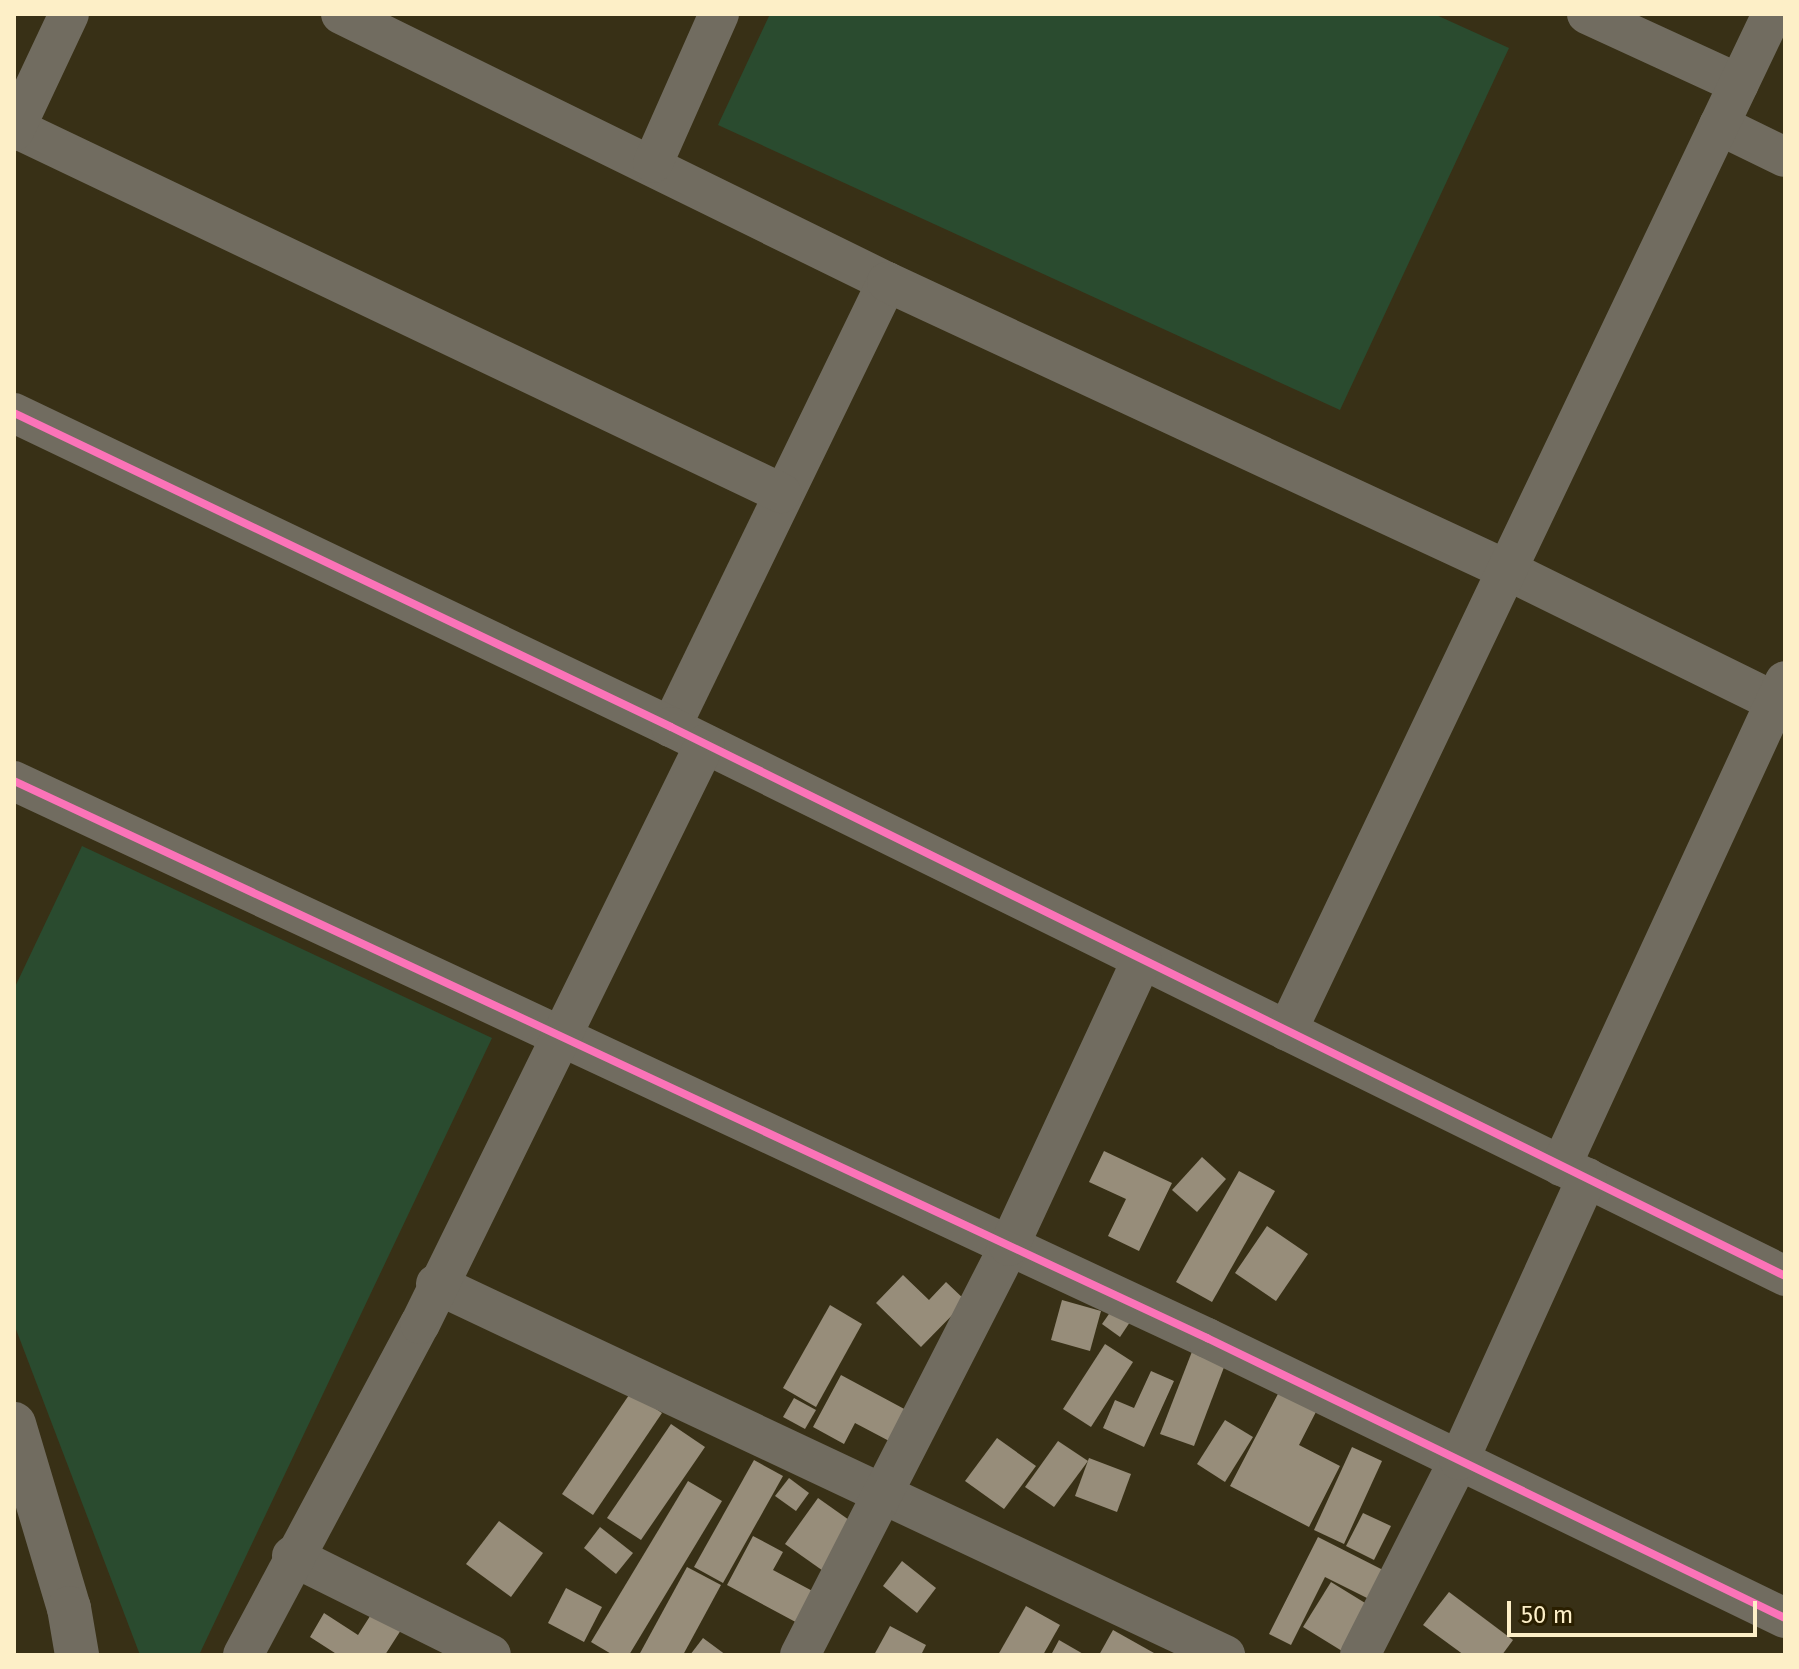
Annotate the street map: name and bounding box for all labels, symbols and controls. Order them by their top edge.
scale bar [1511,1585,1761,1635]
text: 50 m [1521,1601,1573,1629]

